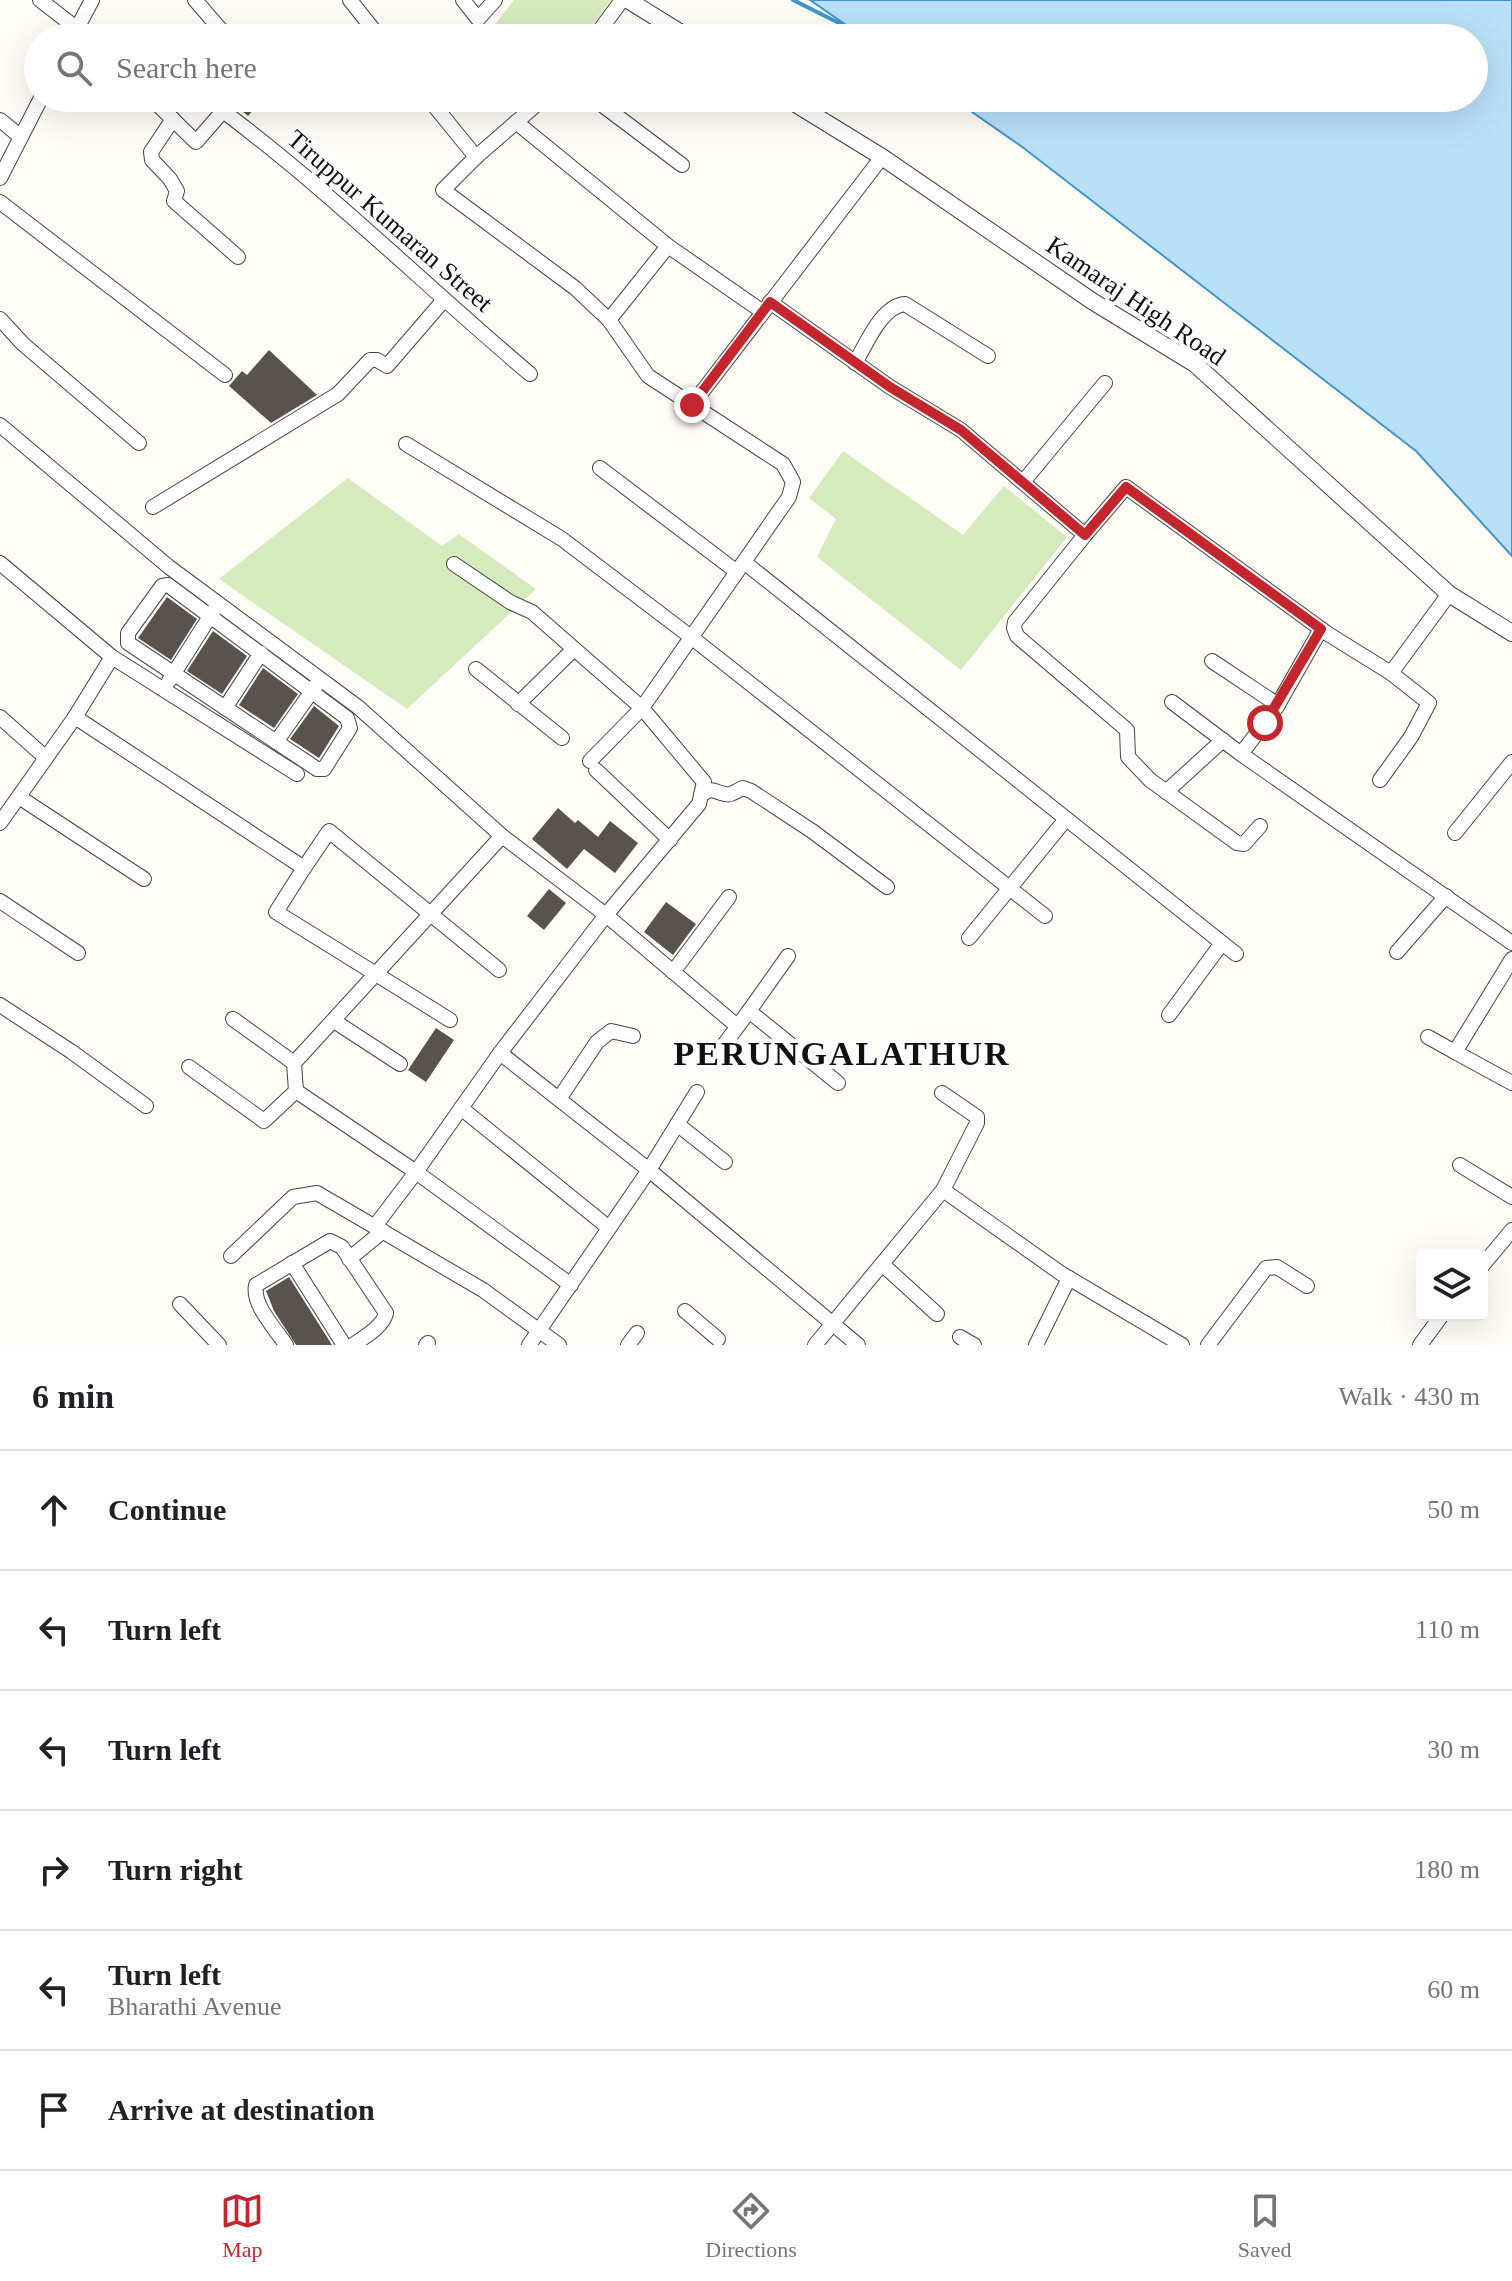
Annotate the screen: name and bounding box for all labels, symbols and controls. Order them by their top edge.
search box [24,24,1488,112]
icon: search [52,46,96,90]
text: Search here [116,51,257,84]
street label: Tiruppur Kumaran Street [282,124,499,318]
street label: Kamaraj High Road [1041,230,1231,372]
route end [674,387,710,423]
route start [1247,705,1283,741]
district label: PERUNGALATHUR [673,1035,1011,1072]
map controls [1416,1249,1488,1321]
button: layers [1416,1249,1488,1321]
text: 6 min [32,1378,114,1415]
text: Walk · 430 m [1338,1382,1480,1411]
icon: ahead [32,1488,76,1532]
text: Continue [108,1493,226,1526]
text: 50 m [1427,1495,1480,1524]
icon: left [32,1608,76,1652]
text: Turn left [108,1613,221,1646]
text: 110 m [1415,1615,1480,1644]
icon: left [32,1728,76,1772]
text: Turn left [108,1733,221,1766]
text: 30 m [1427,1735,1480,1764]
icon: right [32,1848,76,1892]
text: Turn right [108,1853,243,1886]
text: 180 m [1414,1855,1480,1884]
text: Turn left [108,1958,221,1991]
icon: left [32,1968,76,2012]
text: 60 m [1427,1975,1480,2004]
text: Bharathi Avenue [108,1992,282,2021]
icon: arrive [32,2088,76,2132]
text: Arrive at destination [108,2093,375,2126]
tab: Map [220,2189,264,2263]
tab: Directions [705,2189,797,2263]
tab: Saved [1238,2189,1292,2263]

